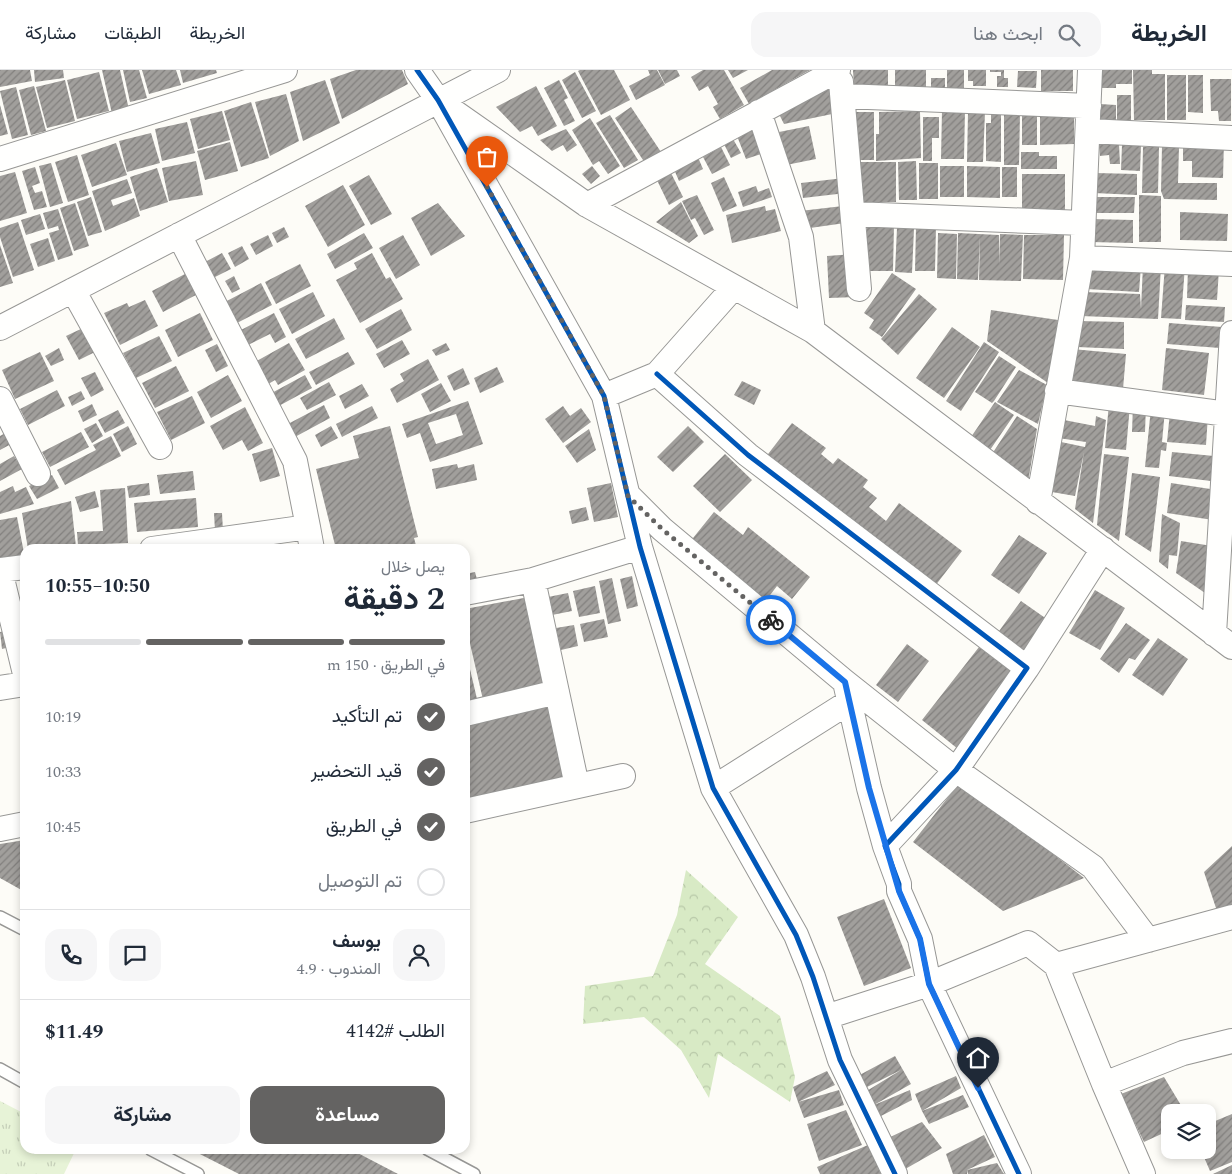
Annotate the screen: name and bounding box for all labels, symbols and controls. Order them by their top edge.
search box [751,12,1101,57]
text: الخريطة [1131,16,1207,52]
text: مشاركة [25,20,76,47]
text: الطبقات [104,20,161,47]
text: الخريطة [189,20,245,47]
text: ابحث هنا [973,20,1043,49]
icon: search [1055,21,1083,49]
pin [466,136,508,187]
icon: bag [473,143,501,171]
text: يصل خلال [381,555,445,579]
text: 10:50–10:55 [45,572,150,601]
text: 2 دقيقة [344,575,445,624]
courier [746,595,796,645]
icon: bike [757,606,785,634]
text: في الطريق · 150 m [327,653,445,677]
text: تم التأكيد [332,702,402,731]
icon: check [417,703,445,731]
text: 10:19 [45,705,81,729]
text: قيد التحضير [311,757,402,786]
icon: check [417,758,445,786]
text: 10:33 [45,760,81,784]
text: في الطريق [326,812,402,841]
icon: check [417,813,445,841]
text: 10:45 [45,815,81,839]
text: تم التوصيل [318,867,402,896]
text: يوسف [332,927,381,956]
button: phone [45,929,97,981]
button: chat [109,929,161,981]
button: person [393,929,445,981]
text: المندوب · 4.9 [296,957,381,981]
text: الطلب #4142 [346,1017,445,1046]
text: $11.49 [45,1018,103,1047]
pin [957,1037,999,1088]
icon: home [964,1044,992,1072]
button: مشاركة [45,1086,240,1144]
button: مساعدة [250,1086,445,1144]
map controls [1161,1104,1216,1159]
button: layers [1161,1104,1216,1159]

